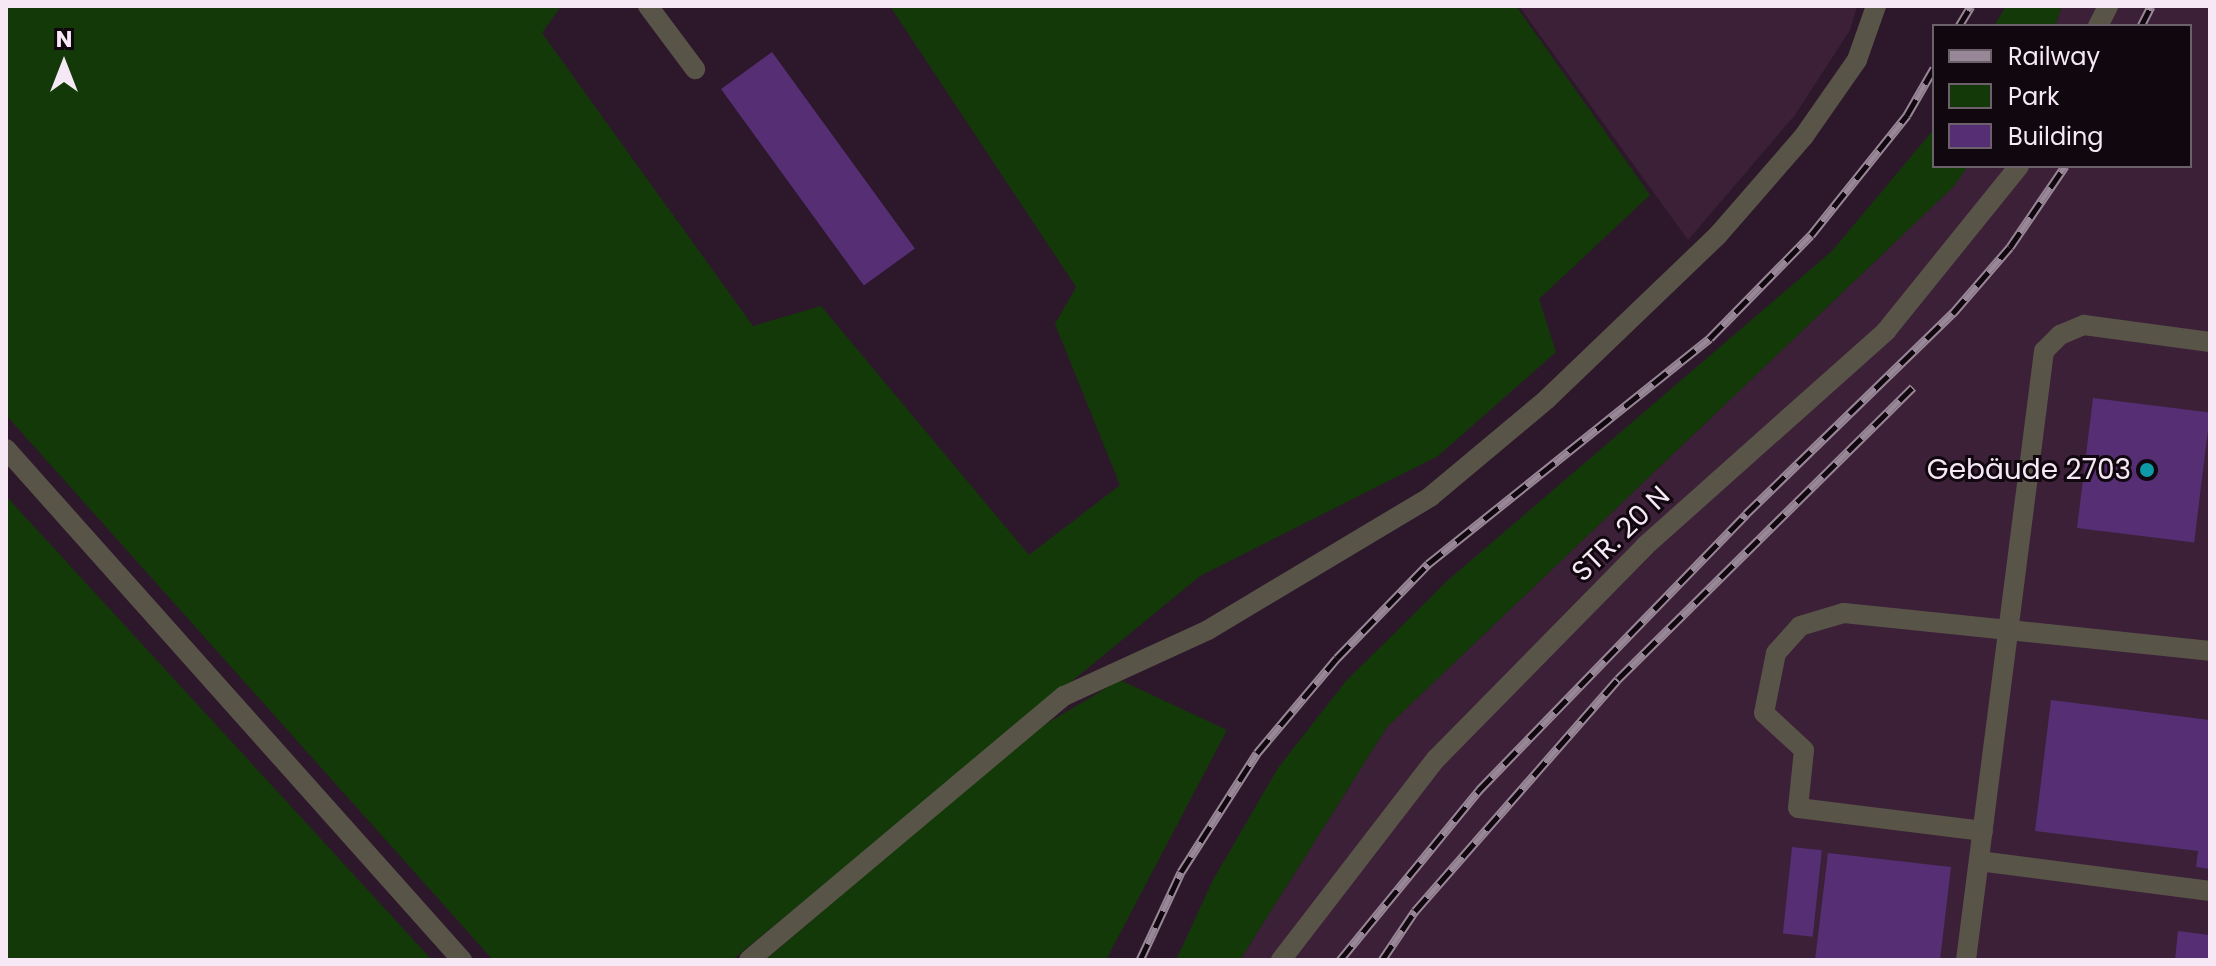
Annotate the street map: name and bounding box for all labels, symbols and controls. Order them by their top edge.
north arrow [24,24,104,104]
text: N [56,24,72,55]
legend [1932,24,2192,168]
text: Railway [2008,40,2100,73]
text: Park [2008,80,2059,113]
text: Building [2008,120,2104,153]
place label: Gebäude 2703 [1927,453,2131,487]
marker: Gebäude 2703 [2138,461,2156,479]
street label: STR. 20 N [1565,479,1677,589]

